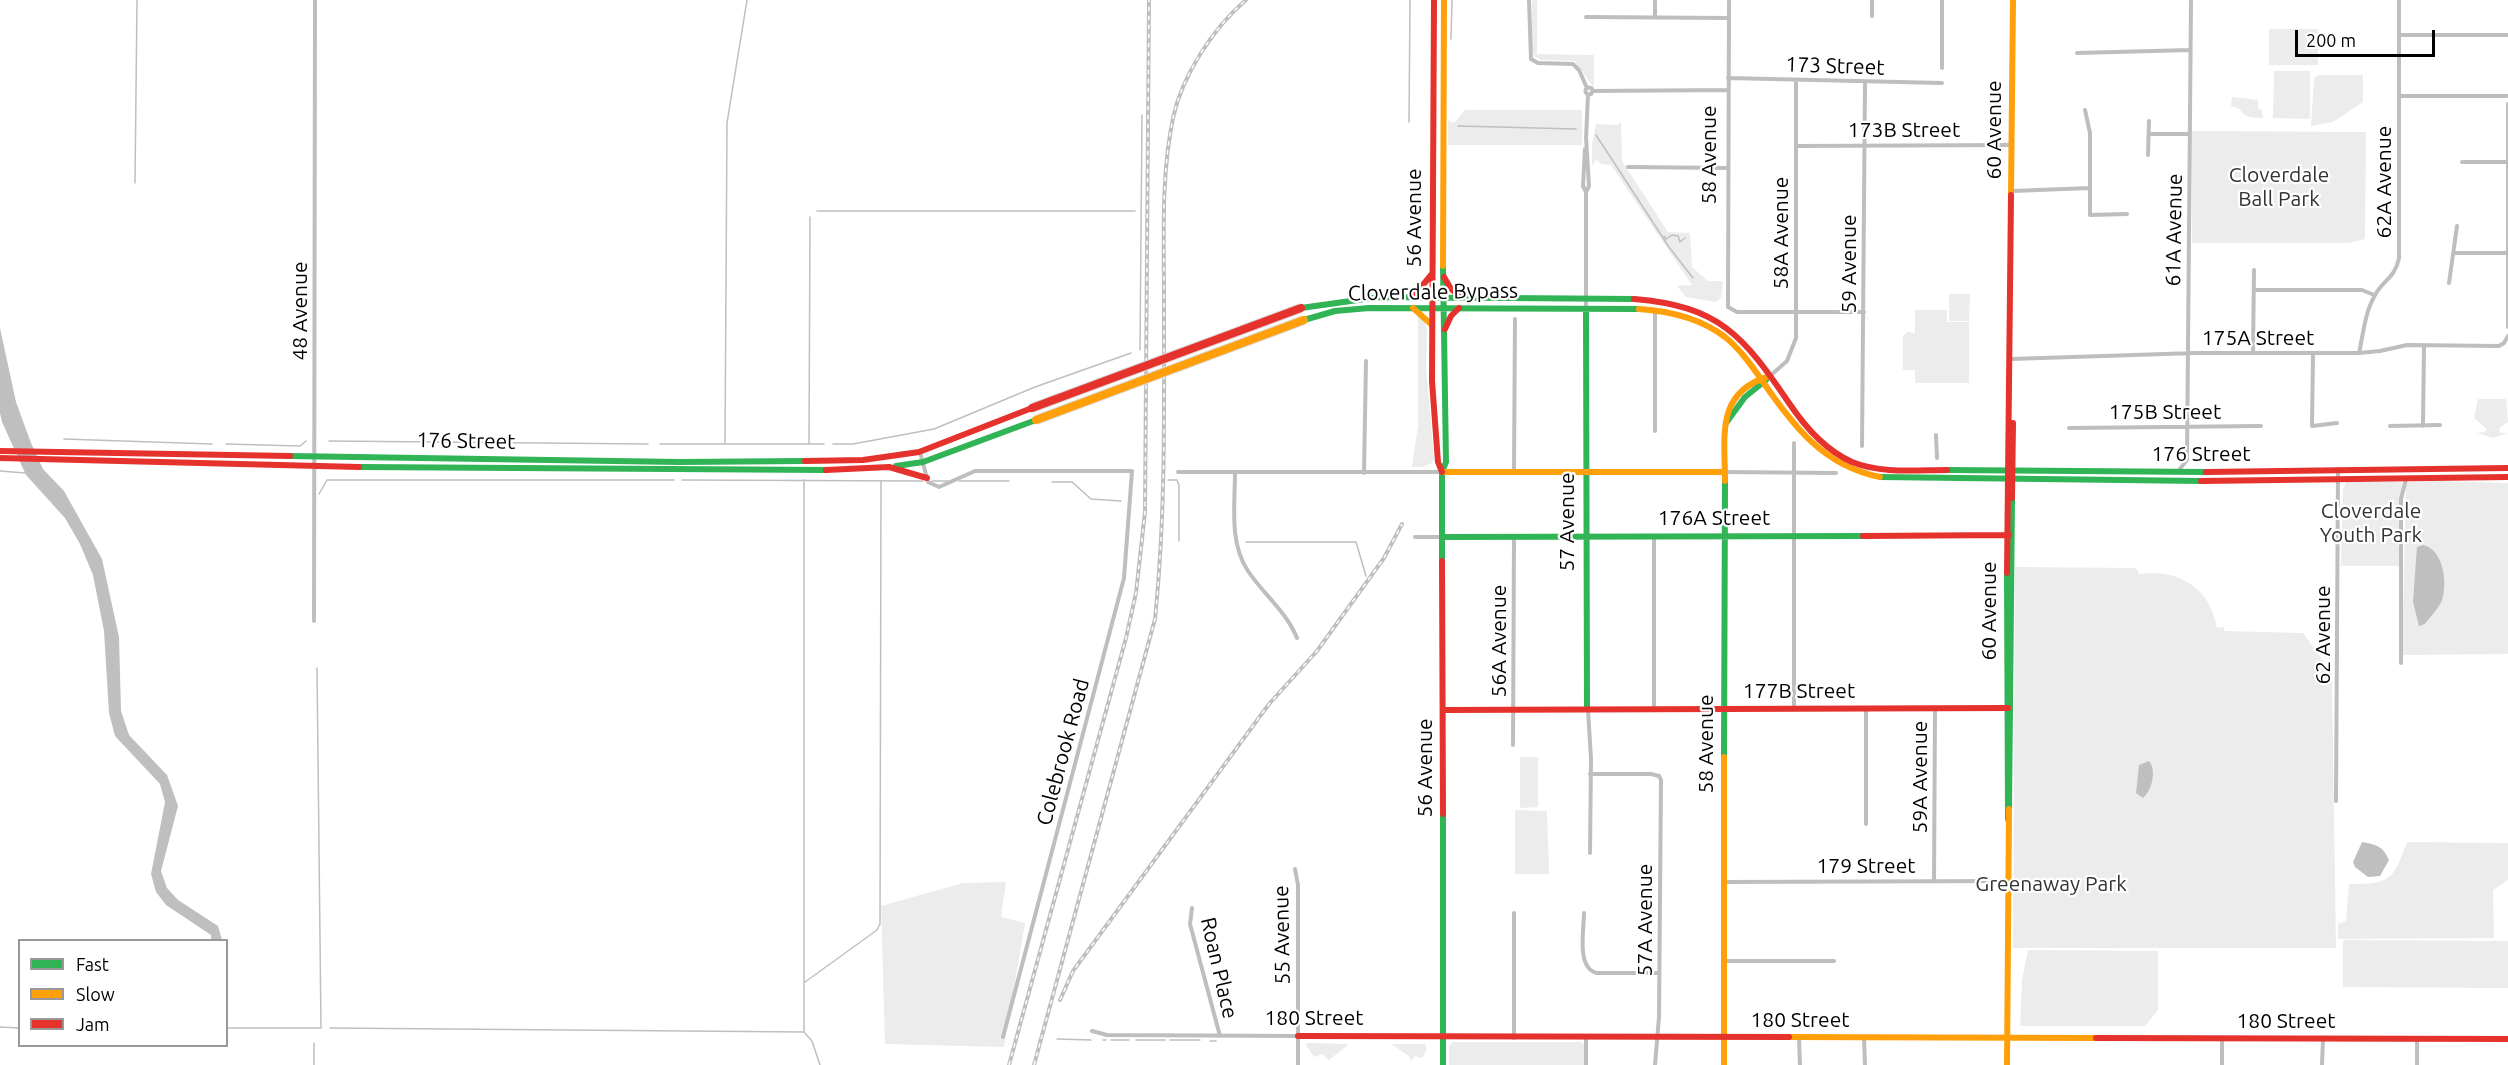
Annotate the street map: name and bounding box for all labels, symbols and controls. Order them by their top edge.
scale bar [2298,18,2438,56]
text: 200 m [2306,30,2356,50]
street label: 173 Street [1785,52,1885,80]
street label: 60 Avenue [1981,80,2007,180]
street label: 58 Avenue [1696,105,1722,205]
street label: 173B Street [1848,117,1960,143]
street label: 62A Avenue [2371,126,2397,238]
park label: Cloverdale Ball Park [2229,162,2329,212]
street label: 56 Avenue [1401,168,1427,268]
street label: 61A Avenue [2160,173,2188,287]
street label: 58A Avenue [1768,177,1794,289]
street label: 59 Avenue [1836,214,1862,314]
street label: 48 Avenue [287,261,313,361]
street label: Cloverdale Bypass [1348,278,1518,306]
street label: 175A Street [2202,325,2314,351]
street label: 175B Street [2109,399,2221,425]
street label: 176 Street [416,428,516,454]
street label: 176 Street [2152,441,2250,467]
street label: 57 Avenue [1554,472,1580,572]
park label: Cloverdale Youth Park [2320,498,2422,548]
street label: 176A Street [1658,505,1770,531]
street label: 60 Avenue [1976,561,2002,661]
street label: 56A Avenue [1486,585,1512,697]
street label: 62 Avenue [2310,585,2336,685]
street label: Colebrook Road [1031,676,1095,828]
street label: 177B Street [1743,678,1855,704]
street label: 58 Avenue [1693,694,1719,794]
street label: 56 Avenue [1412,718,1438,818]
street label: 59A Avenue [1907,721,1933,833]
street label: 179 Street [1817,853,1915,879]
street label: 57A Avenue [1632,864,1658,976]
park label: Greenaway Park [1975,871,2127,897]
street label: 55 Avenue [1269,885,1295,985]
street label: Roan Place [1195,915,1243,1021]
legend [18,939,228,1047]
text: Fast [76,954,109,974]
text: Slow [76,984,115,1004]
street label: 180 Street [1265,1005,1363,1031]
street label: 180 Street [1751,1007,1849,1033]
street label: 180 Street [2237,1008,2335,1034]
text: Jam [76,1014,110,1034]

